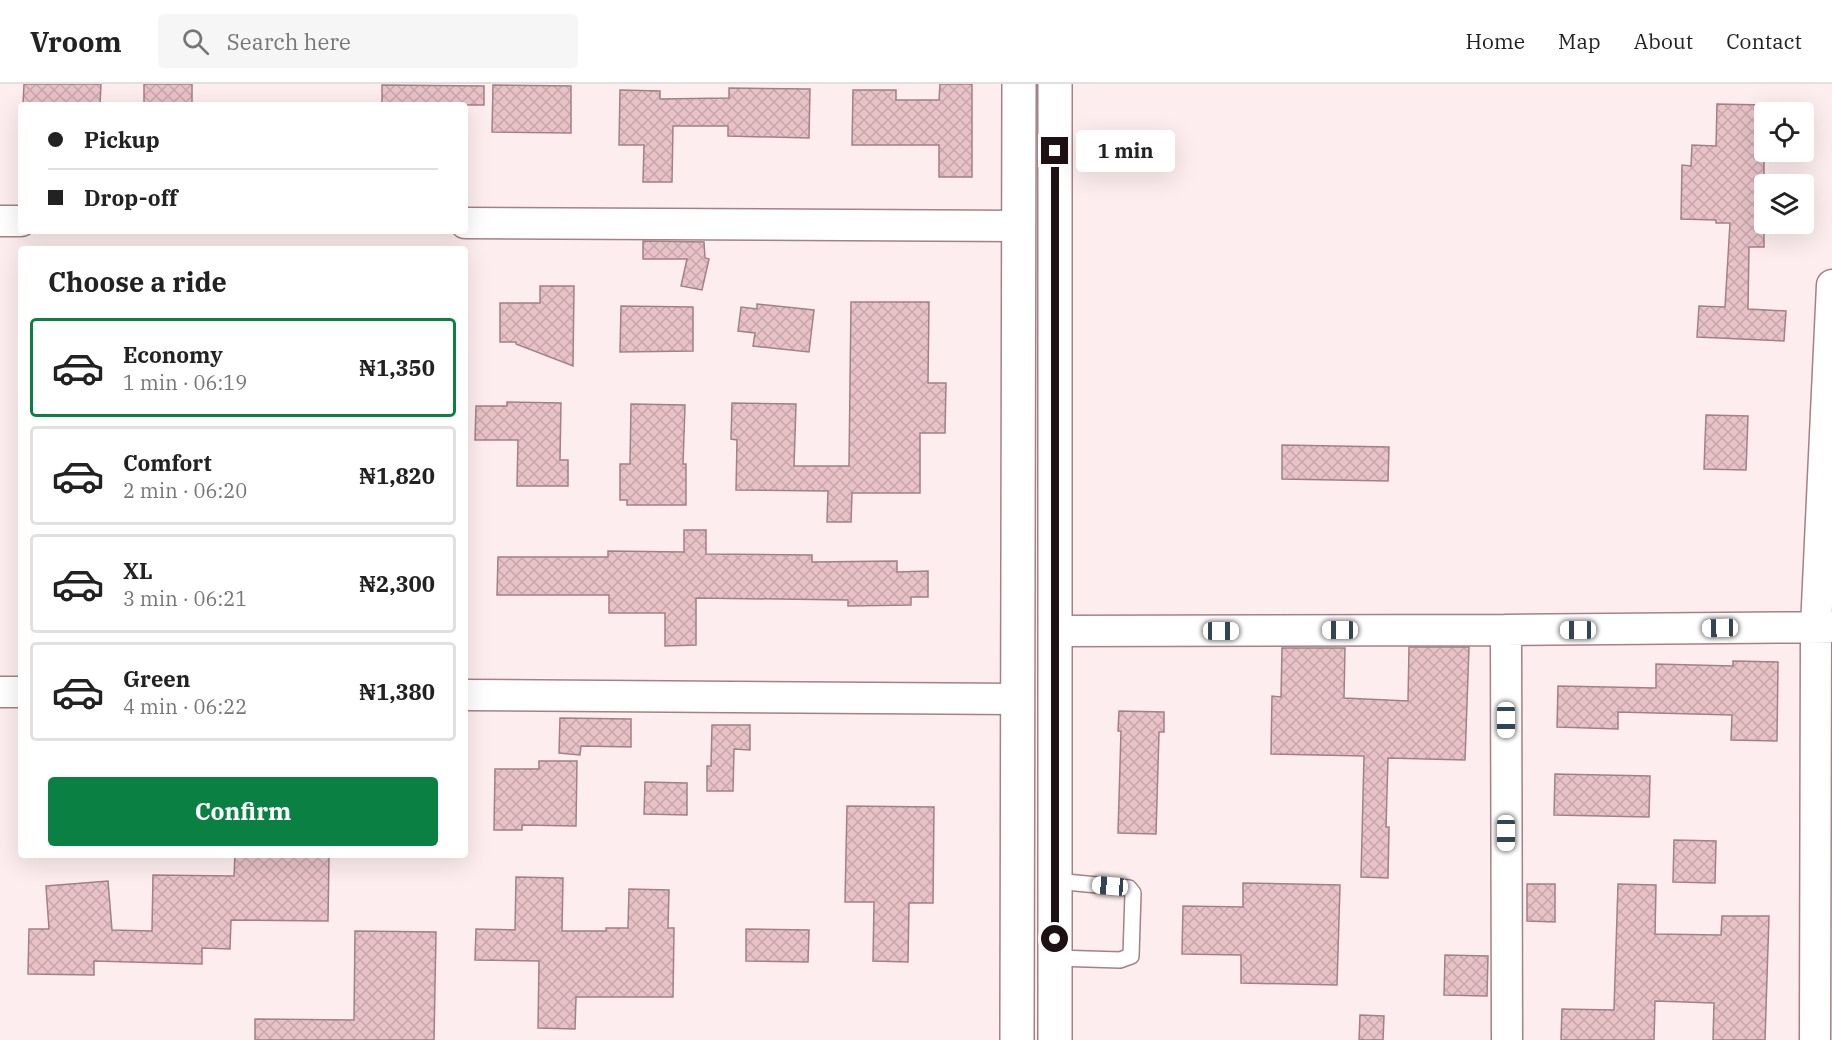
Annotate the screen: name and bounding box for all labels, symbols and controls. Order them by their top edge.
search box [158,14,578,68]
text: Vroom [30,23,122,60]
icon: search [179,25,212,58]
text: Search here [227,27,351,56]
text: Home [1465,27,1525,55]
text: Map [1558,27,1601,55]
text: About [1634,27,1693,55]
text: Contact [1726,27,1802,55]
map controls [1754,102,1814,234]
button: locate [1754,102,1814,162]
text: Pickup [84,125,160,154]
callout: 1 min [1076,130,1175,172]
route end [1041,137,1068,164]
text: 1 min [1098,137,1154,164]
button: layers [1754,174,1814,234]
text: Drop-off [84,183,178,212]
text: Choose a ride [48,264,227,299]
text: Economy [123,340,223,369]
icon: car [51,341,105,395]
text: ₦1,350 [359,353,435,382]
text: 1 min · 06:19 [123,369,247,396]
text: Comfort [123,448,212,477]
icon: car [51,449,105,503]
text: ₦1,820 [359,461,435,490]
text: 2 min · 06:20 [123,477,247,504]
text: XL [123,556,153,585]
icon: car [51,557,105,611]
text: ₦2,300 [359,569,435,598]
text: 3 min · 06:21 [123,585,247,612]
car [1702,619,1738,637]
car [1322,621,1358,639]
car [1560,621,1596,639]
car [1203,622,1239,640]
text: Green [123,664,190,693]
icon: car [51,665,105,719]
text: ₦1,380 [359,677,435,706]
text: 4 min · 06:22 [123,693,247,720]
car [1497,702,1515,738]
button: Confirm [48,777,438,846]
car [1497,815,1515,851]
car [1091,875,1129,897]
route start [1041,925,1068,952]

